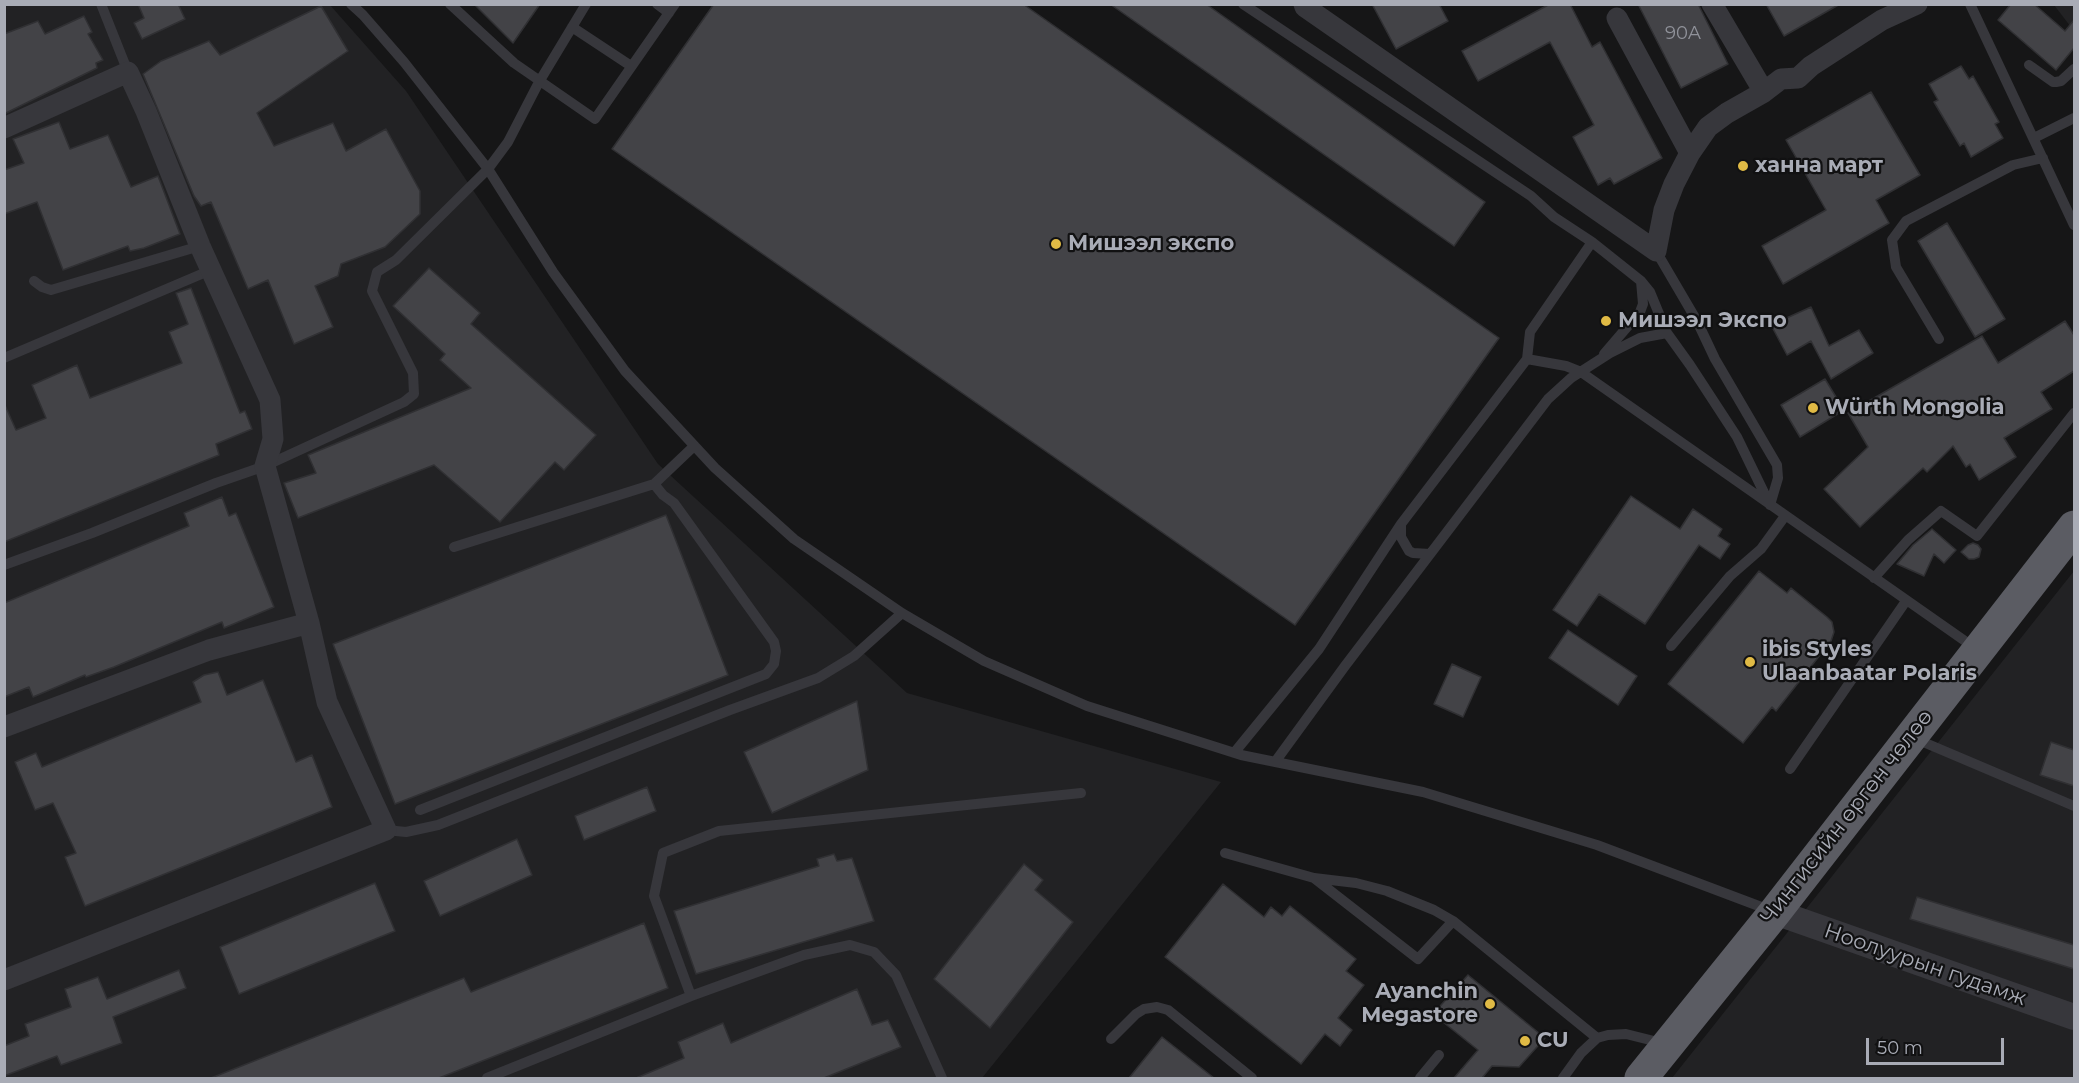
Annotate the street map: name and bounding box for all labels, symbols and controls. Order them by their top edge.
house number: 90А [1665,23,1701,45]
place label: ханна март [1755,153,1883,179]
marker: ханна март [1736,159,1750,173]
place label: Мишээл экспо [1068,231,1234,257]
marker: Мишээл экспо [1049,237,1063,251]
place label: Мишээл Экспо [1618,308,1787,334]
marker: Мишээл Экспо [1599,314,1613,328]
place label: Würth Mongolia [1825,395,2005,421]
marker: Würth Mongolia [1806,401,1820,415]
place label: ibis Styles Ulaanbaatar Polaris [1762,637,1977,687]
marker: ibis Styles Ulaanbaatar Polaris [1743,655,1757,669]
street label: Чингисийн өргөн чөлөө [1756,705,1938,929]
street label: Ноолуурын гудамж [1821,919,2029,1011]
place label: Ayanchin Megastore [1361,979,1478,1029]
marker: Ayanchin Megastore [1483,997,1497,1011]
scale bar [1869,1026,2007,1064]
place label: CU [1537,1028,1569,1054]
marker: CU [1518,1034,1532,1048]
text: 50 m [1877,1037,1923,1059]

